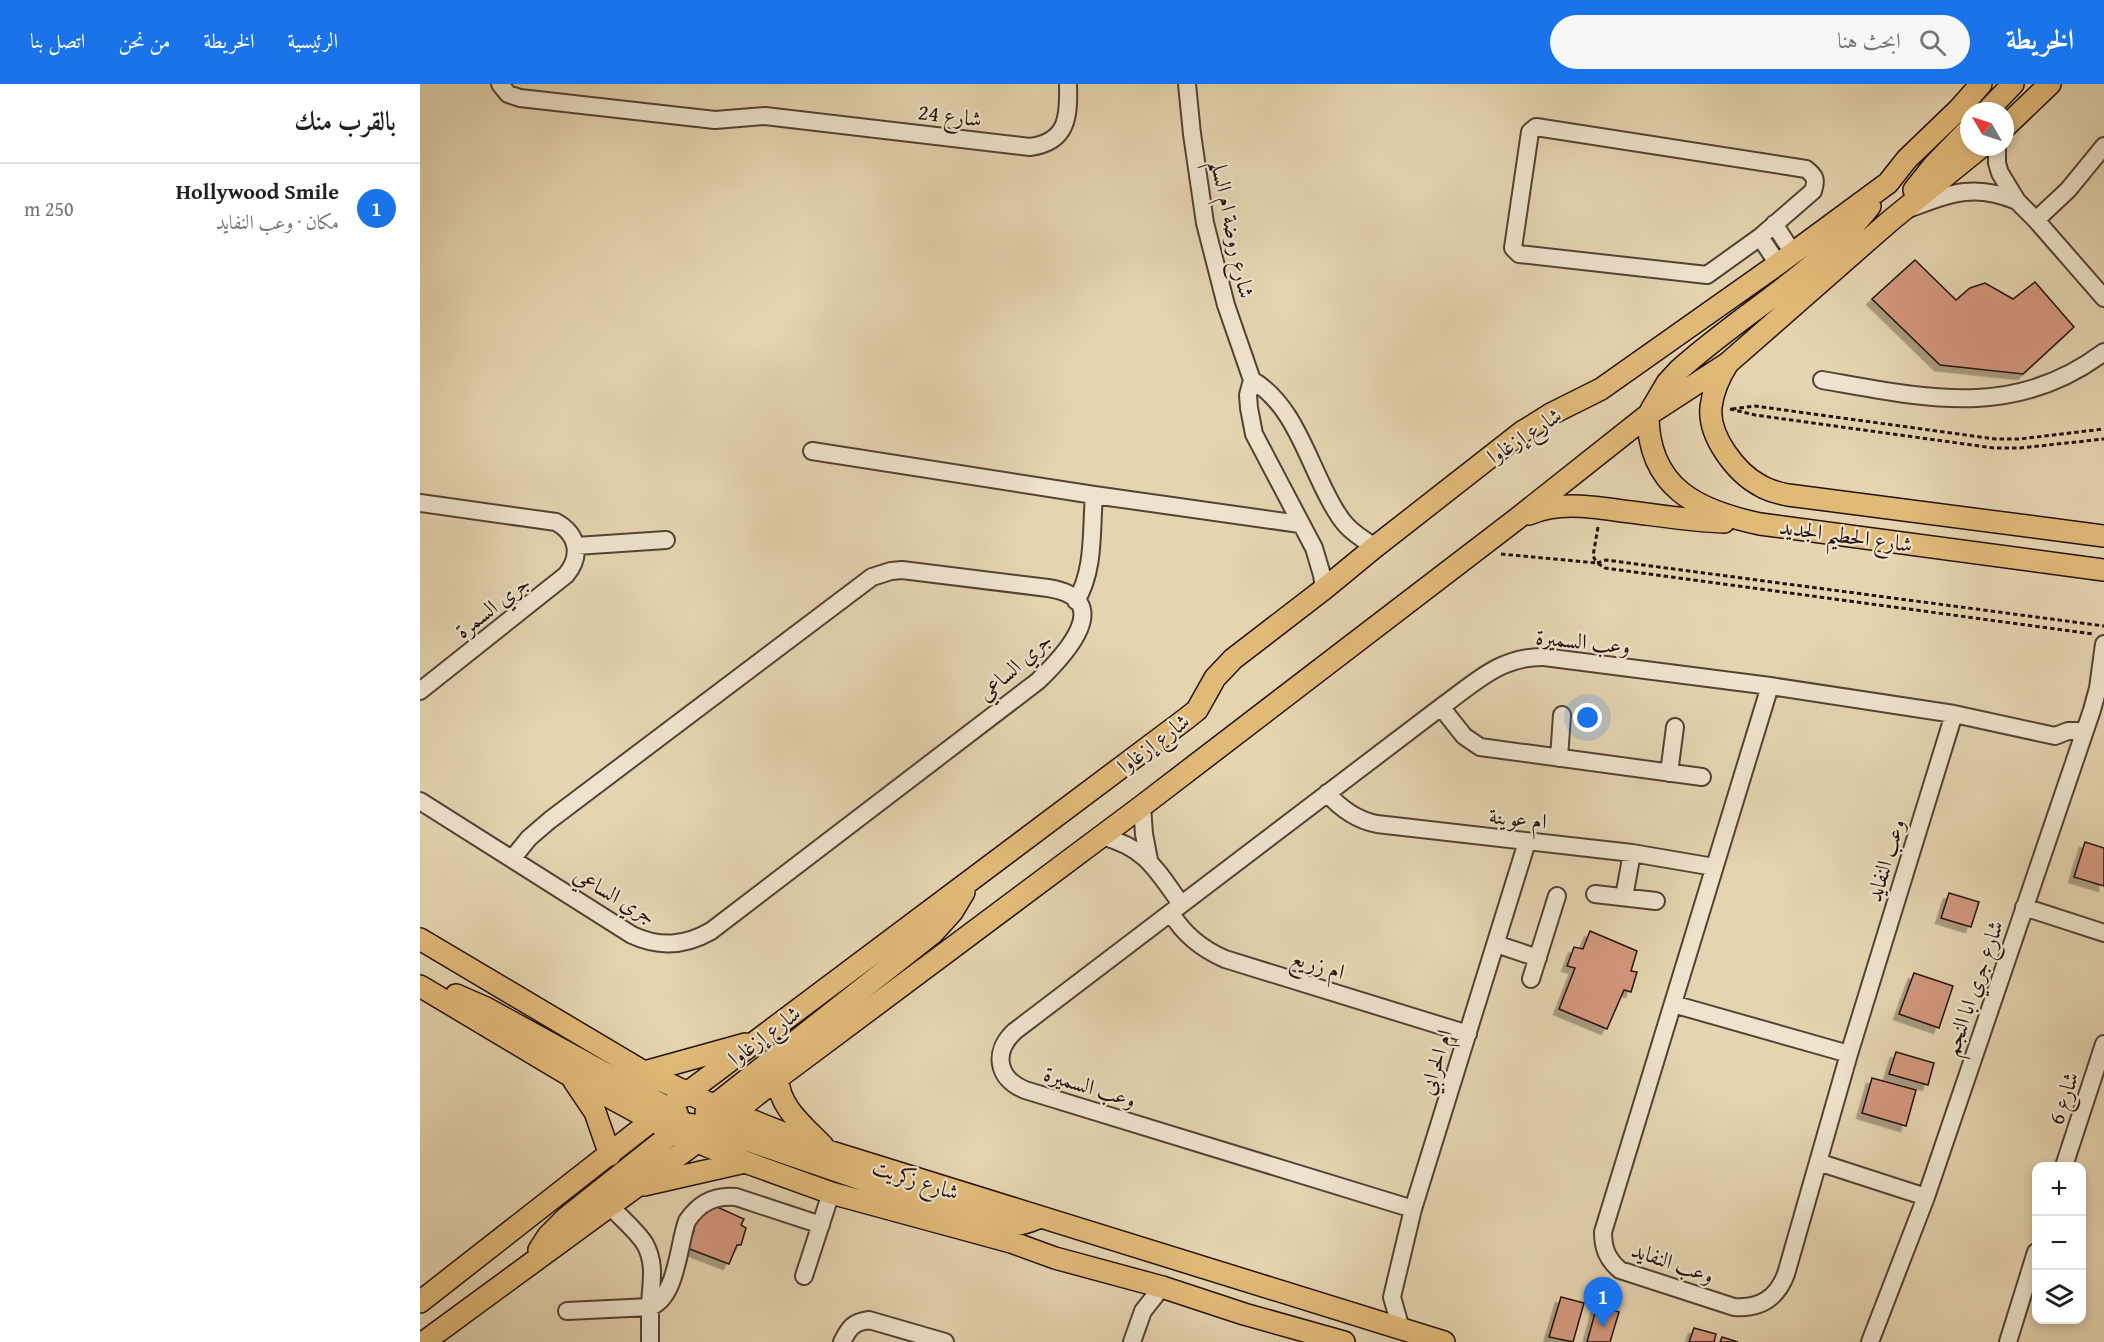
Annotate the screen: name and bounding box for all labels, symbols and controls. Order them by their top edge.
search box [1550,15,1970,69]
text: الخريطة [2006,18,2074,59]
text: ابحث هنا [1837,24,1901,56]
text: اتصل بنا [30,25,85,56]
text: من نحن [118,25,171,56]
text: الخريطة [204,25,255,56]
text: الرئيسية [288,25,338,56]
icon: search [1916,26,1949,59]
street label: شارع 24 [916,95,984,138]
text: بالقرب منك [294,101,396,140]
north arrow [1960,102,2014,156]
street label: شارع روضة ام السلم [1196,157,1263,302]
text: Hollywood Smile [176,175,339,207]
text: 250 m [24,194,74,223]
text: 1 [371,194,382,223]
text: مكان · وعب النفايد [216,207,339,236]
street label: شارع إزغاوا [1480,399,1569,474]
street label: شارع الحطيم الجديد [1776,510,1915,566]
street label: جري السمرة [447,566,538,647]
street label: وعب السميرة [1534,620,1632,662]
street label: جري الساعي [970,624,1060,710]
your location [1573,703,1602,732]
street label: شارع إزغاوا [1110,705,1198,783]
street label: ام عوينة [1487,799,1549,841]
street label: وعب النفايد [1857,815,1913,905]
street label: جري الساعي [566,858,662,934]
street label: شارع جري ابا النجم [1935,916,2016,1062]
street label: ام زريع [1286,941,1349,991]
street label: شارع إزغاوا [721,997,809,1075]
street label: ام الحرابي [1410,1025,1464,1100]
street label: وعب السميرة [1040,1057,1140,1115]
street label: شارع 6 [2039,1068,2089,1129]
street label: شارع زكريت [868,1150,963,1211]
map controls [2032,1162,2086,1324]
button: + [2032,1162,2086,1216]
button: − [2032,1216,2086,1270]
street label: وعب النفايد [1627,1233,1719,1291]
button: layers [2032,1270,2086,1324]
pin: 1 [1584,1278,1622,1327]

